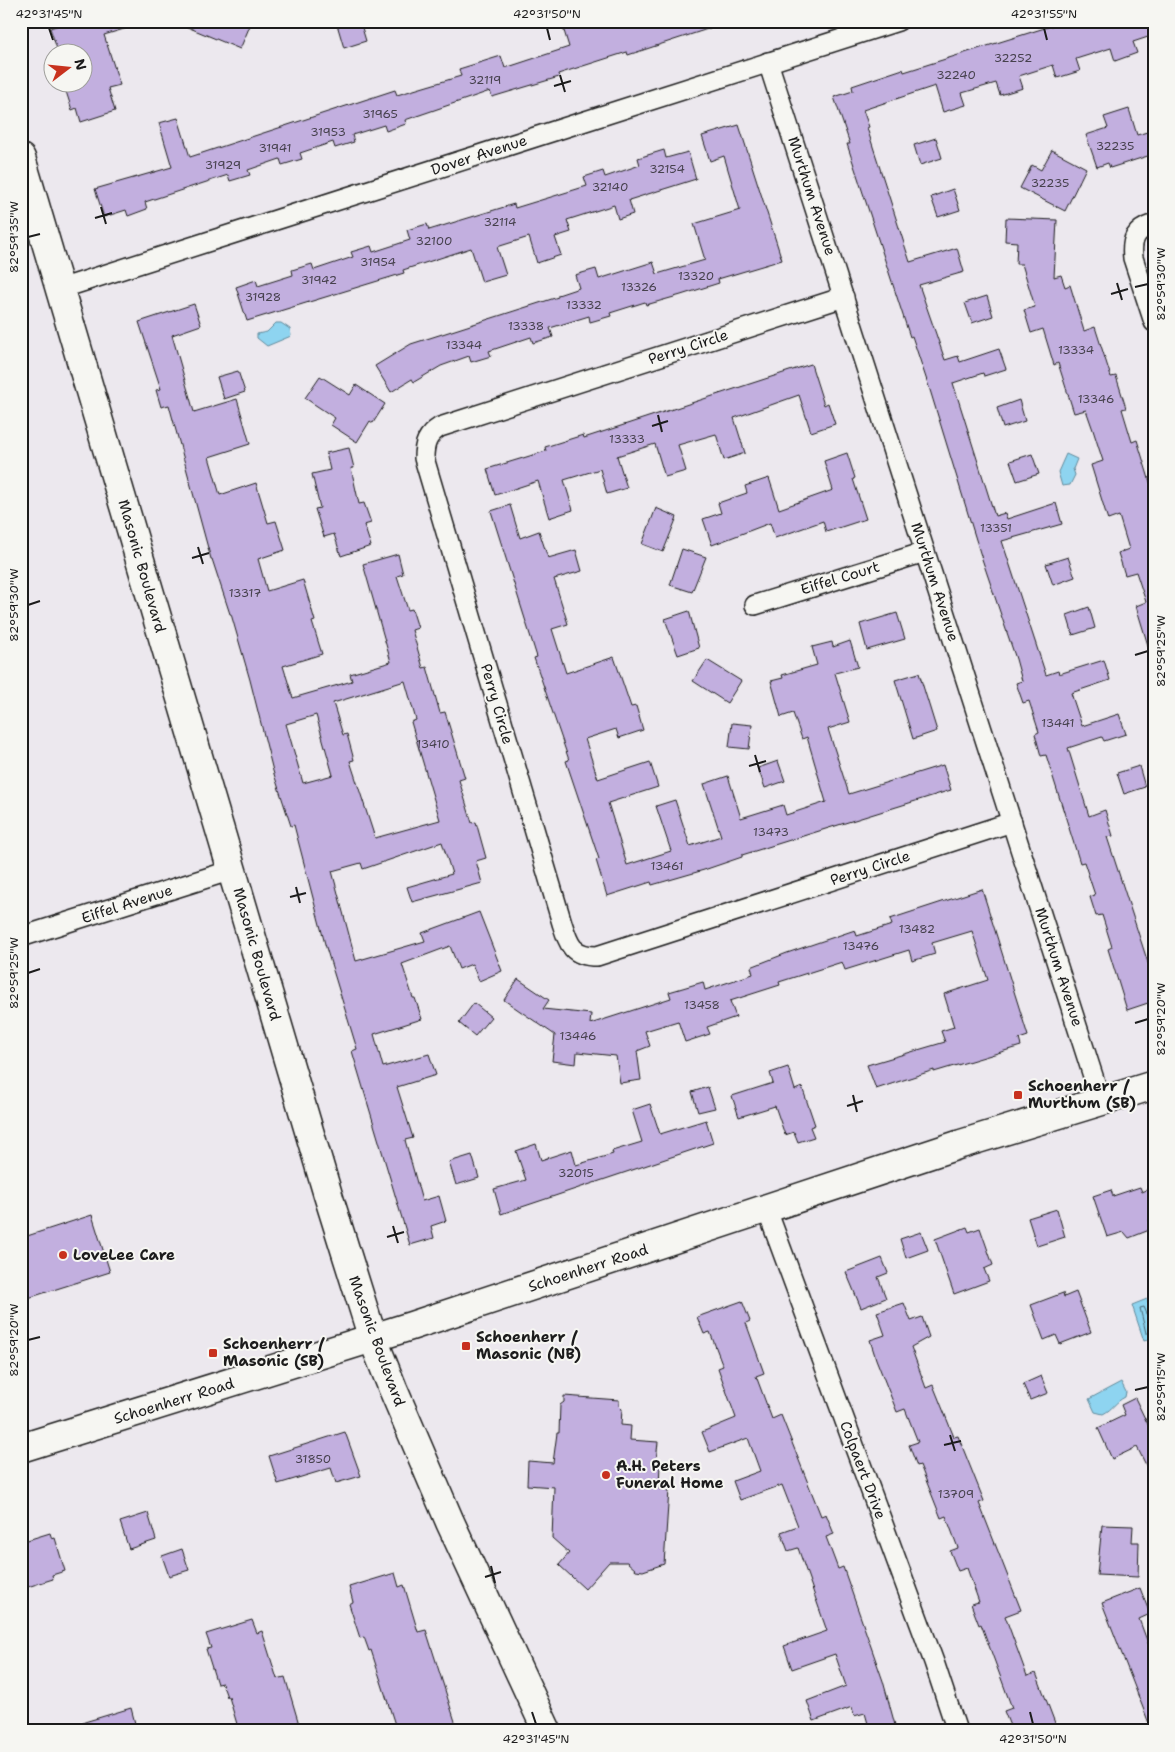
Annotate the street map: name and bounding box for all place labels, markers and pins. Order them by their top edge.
place label: Schoenherr / Murthum (SB) [1028,1076,1136,1113]
marker: Schoenherr / Murthum (SB) [1012,1089,1024,1101]
place label: LoveLee Care [73,1245,175,1265]
marker: LoveLee Care [57,1249,69,1261]
place label: Schoenherr / Masonic (NB) [476,1327,581,1364]
place label: Schoenherr / Masonic (SB) [223,1334,326,1371]
marker: Schoenherr / Masonic (NB) [460,1340,472,1352]
marker: Schoenherr / Masonic (SB) [207,1347,219,1359]
place label: A.H. Peters Funeral Home [616,1456,724,1493]
marker: A.H. Peters Funeral Home [600,1469,612,1481]

